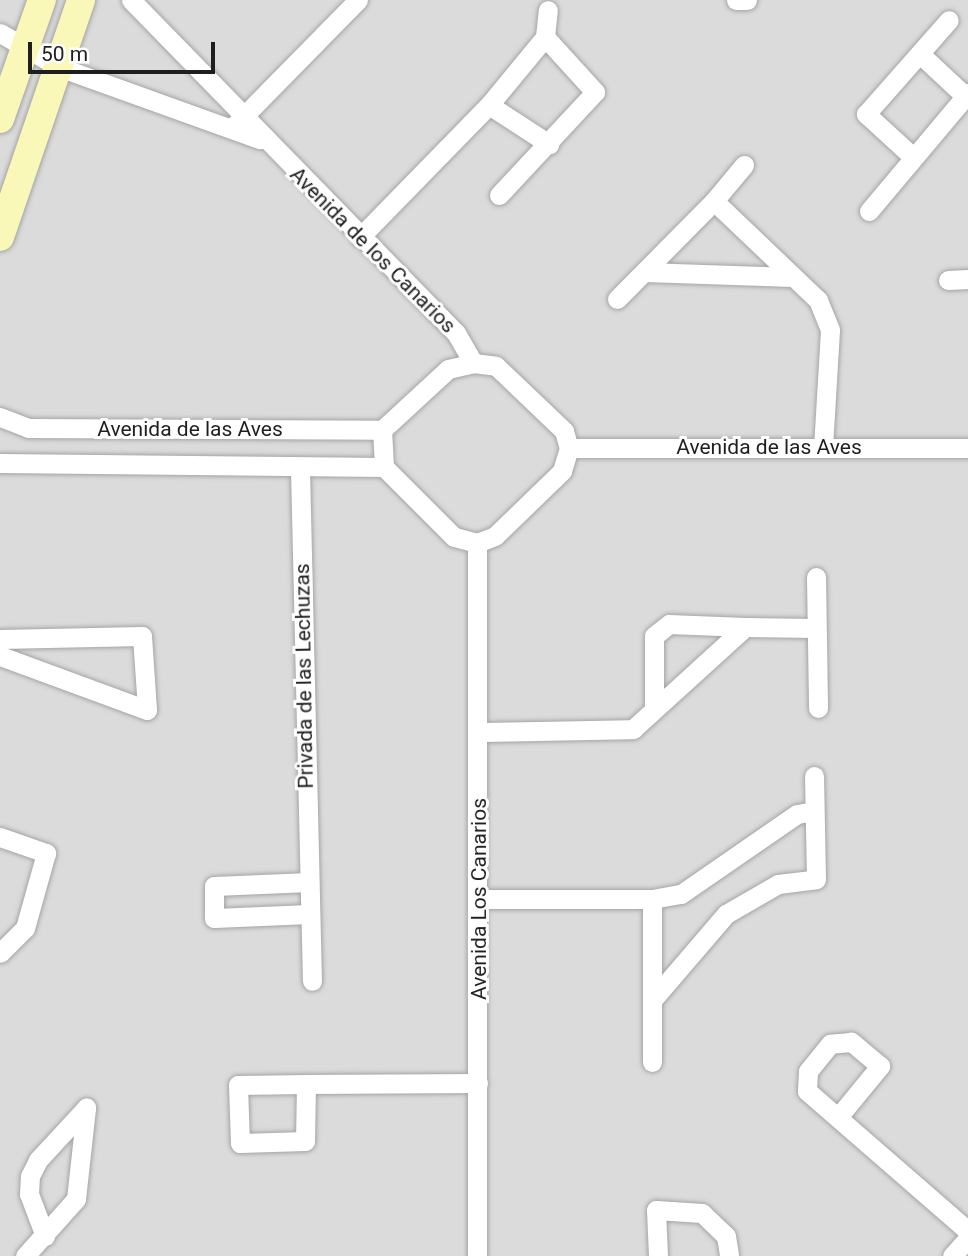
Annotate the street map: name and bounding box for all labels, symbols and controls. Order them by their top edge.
scale bar [32,28,219,72]
text: 50 m [41,42,88,66]
street label: Avenida de los Canarios [285,162,461,338]
street label: Avenida de las Aves [97,416,283,442]
street label: Avenida de las Aves [676,434,862,460]
street label: Privada de las Lechuzas [289,563,319,789]
street label: Avenida Los Canarios [466,798,492,1000]

